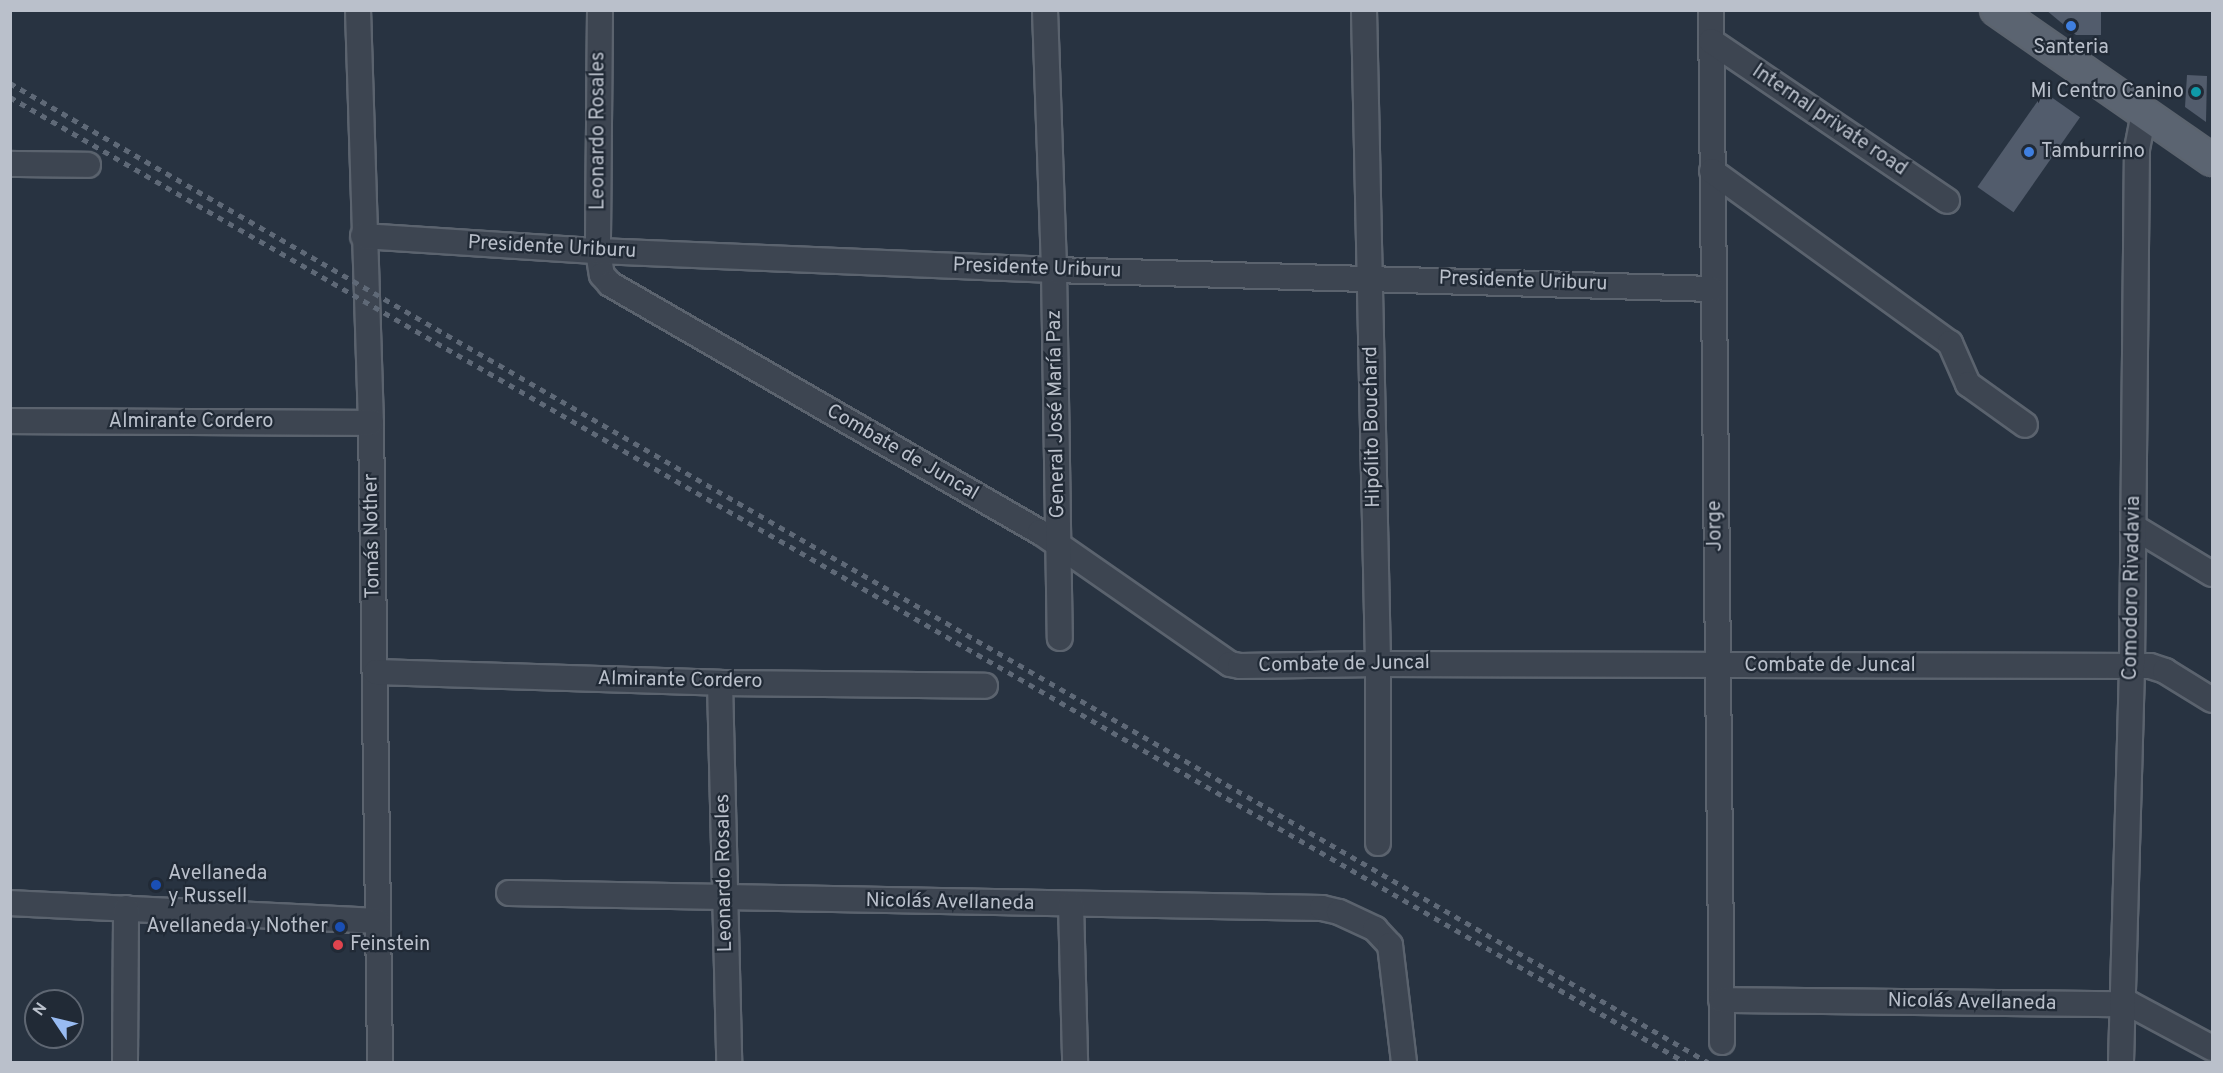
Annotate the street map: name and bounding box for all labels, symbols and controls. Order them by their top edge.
marker: Santeria [2064,19,2078,33]
place label: Santeria [2033,36,2109,60]
street label: Leonardo Rosales [587,52,611,210]
street label: Internal private road [1747,60,1911,182]
place label: Mi Centro Canino [2031,80,2184,104]
marker: Mi Centro Canino [2189,85,2203,99]
place label: Tamburrino [2041,140,2145,164]
marker: Tamburrino [2022,145,2036,159]
street label: Presidente Uriburu [467,232,637,264]
street label: Presidente Uriburu [952,254,1122,284]
street label: Presidente Uriburu [1438,267,1608,297]
street label: General José María Paz [1043,309,1071,519]
street label: Hipólito Bouchard [1360,346,1386,508]
street label: Combate de Juncal [822,400,982,506]
street label: Almirante Cordero [109,410,273,434]
street label: Tomás Nother [360,473,386,599]
street label: Comodoro Rivadavia [2119,495,2147,681]
street label: Jorge [1704,500,1728,552]
street label: Combate de Juncal [1258,652,1430,678]
street label: Combate de Juncal [1744,654,1916,678]
street label: Almirante Cordero [597,668,763,694]
street label: Leonardo Rosales [712,794,738,952]
place label: Avellaneda y Russell [168,862,267,909]
marker: Avellaneda y Russell [149,878,163,892]
street label: Nicolás Avellaneda [865,890,1035,916]
place label: Avellaneda y Nother [146,915,328,939]
marker: Avellaneda y Nother [333,920,347,934]
place label: Feinstein [350,933,430,957]
marker: Feinstein [331,938,345,952]
north arrow [24,989,84,1049]
street label: Nicolás Avellaneda [1887,990,2057,1016]
text: N [29,999,52,1020]

